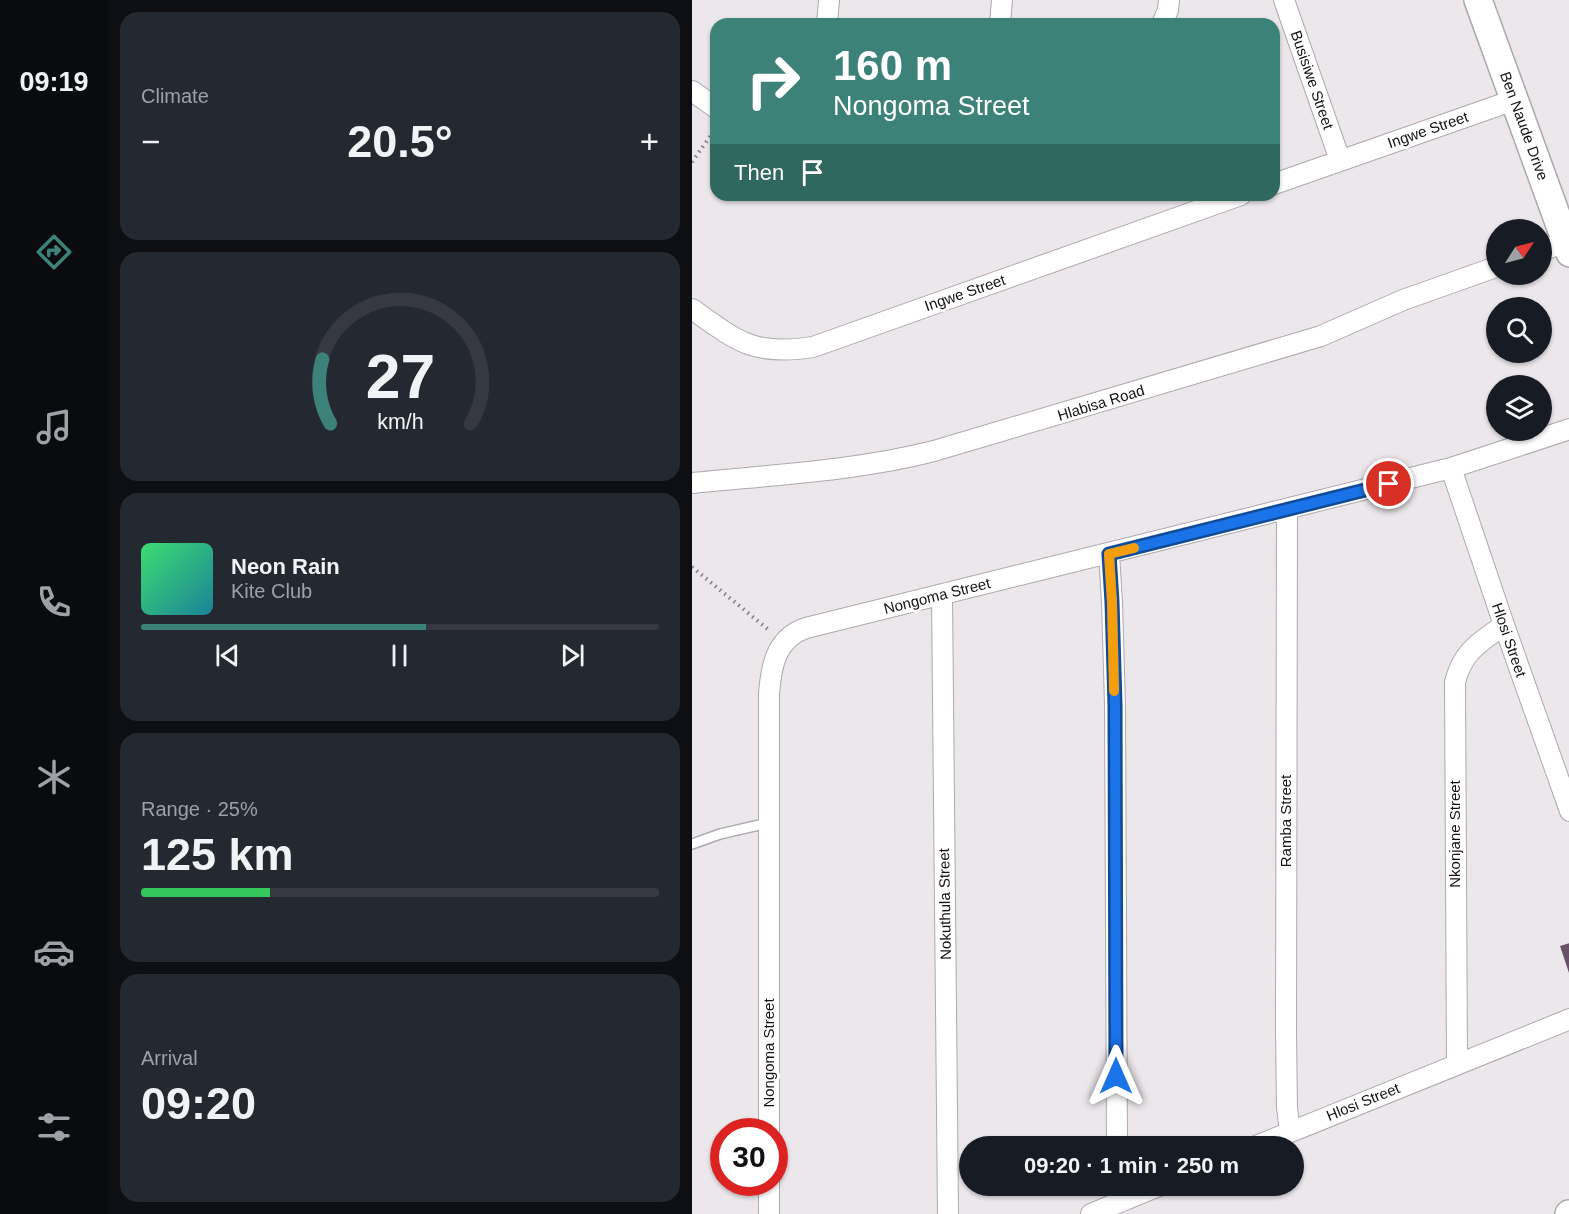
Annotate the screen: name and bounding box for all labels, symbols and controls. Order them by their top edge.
street label: Busisiwe Street [1288,28,1338,132]
icon: right [734,42,812,120]
text: 160 m [833,42,952,89]
text: 09:19 [19,67,89,97]
street label: Ben Naude Drive [1497,69,1552,182]
text: Climate [141,85,209,107]
text: Nongoma Street [833,91,1030,121]
street label: Ingwe Street [1385,108,1471,151]
text: 20.5° [347,116,453,167]
text: − [141,123,160,160]
text: + [640,123,659,160]
icon: arrive [796,156,829,189]
text: Then [734,160,784,185]
north arrow [1486,219,1552,285]
map controls [1486,219,1552,441]
icon: directions [33,231,75,273]
street label: Ingwe Street [922,271,1008,314]
button: search [1486,297,1552,363]
text: 27 [365,342,435,411]
button: layers [1486,375,1552,441]
street label: Hlabisa Road [1055,381,1146,424]
icon: music [33,406,75,448]
text: km/h [377,410,423,434]
pin [1363,458,1414,509]
icon: arrive [1372,467,1405,500]
text: Neon Rain [231,554,340,579]
street label: Nongoma Street [882,574,993,617]
text: Kite Club [231,580,312,602]
icon: phone [33,581,75,623]
street label: Hlosi Street [1489,600,1530,680]
icon: previous [211,639,244,672]
icon: pause [383,639,416,672]
icon: next [556,639,589,672]
icon: climate [33,756,75,798]
street label: Ramba Street [1277,774,1294,867]
street label: Nkonjane Street [1446,779,1463,888]
text: Range · 25% [141,798,258,820]
text: 125 km [141,829,294,880]
street label: Nokuthula Street [935,847,954,960]
icon: car [33,931,75,973]
street label: Nongoma Street [760,998,777,1108]
position arrow [1084,1044,1148,1108]
text: Arrival [141,1047,198,1069]
text: 09:20 [141,1078,256,1129]
street label: Hlosi Street [1324,1079,1403,1124]
icon: filters [33,1106,75,1148]
speed limit sign: 30 [710,1118,788,1196]
text: 09:20 · 1 min · 250 m [1024,1153,1239,1178]

